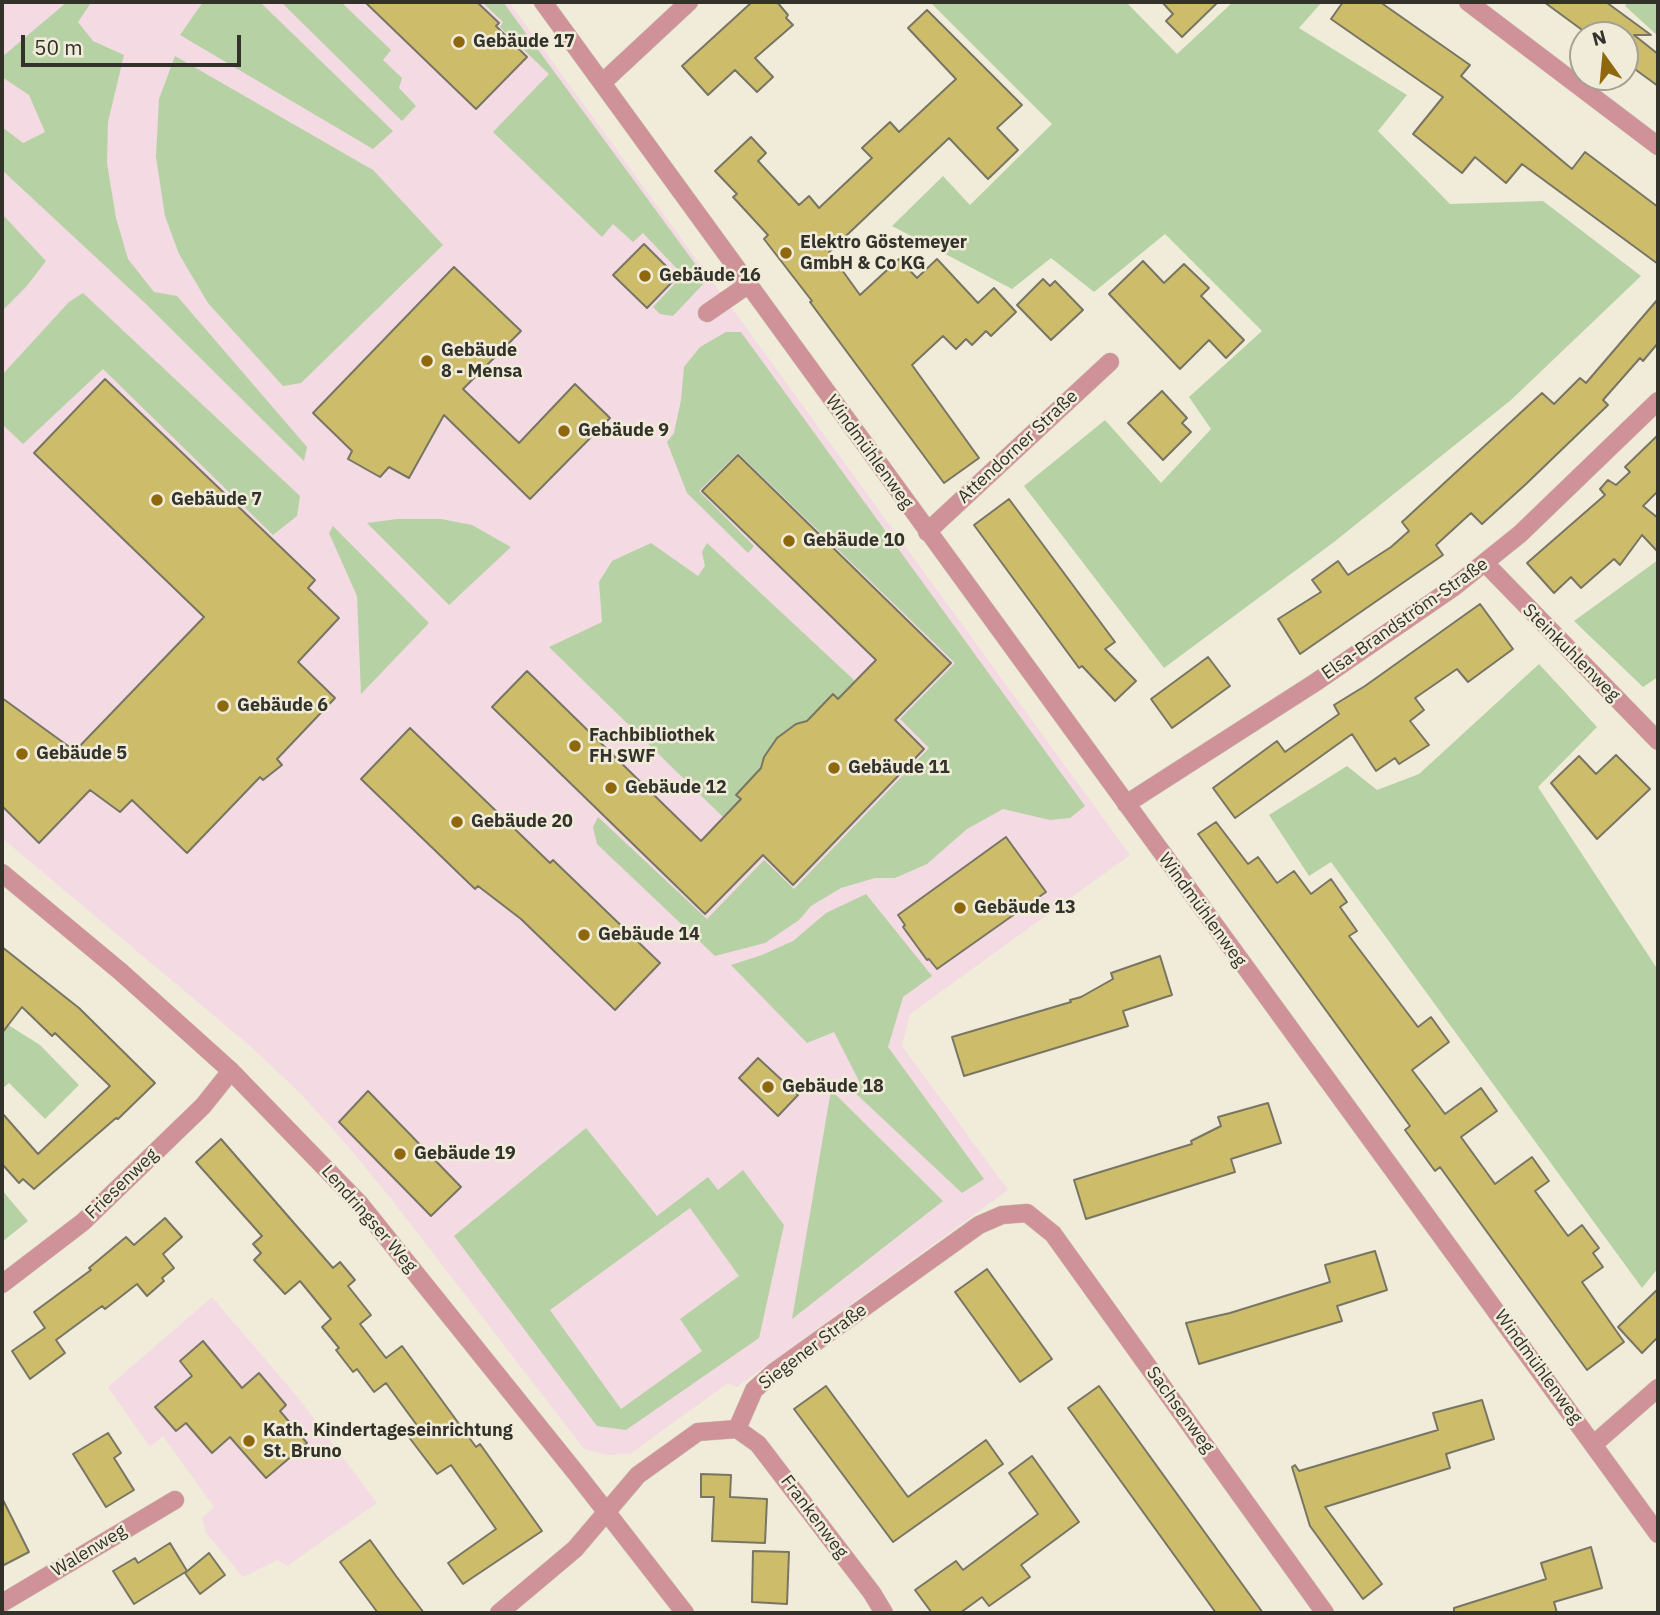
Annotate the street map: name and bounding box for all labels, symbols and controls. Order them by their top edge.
scale bar [24,21,245,65]
north arrow [1569,21,1639,91]
text: N [1589,24,1609,51]
place label: Gebäude 17 [473,31,575,53]
text: 50 m [34,33,83,61]
marker: Gebäude 17 [451,34,467,50]
place label: Elektro Göstemeyer GmbH & Co KG [800,232,967,274]
marker: Elektro Göstemeyer GmbH & Co KG [778,245,794,261]
place label: Gebäude 16 [659,265,761,287]
marker: Gebäude 16 [637,268,653,284]
place label: Gebäude 8 - Mensa [441,340,522,382]
marker: Gebäude 8 - Mensa [419,353,435,369]
street label: Attendorner Straße [953,386,1083,508]
street label: Windmühlenweg [820,391,918,513]
place label: Gebäude 9 [578,420,669,442]
marker: Gebäude 9 [556,423,572,439]
place label: Gebäude 7 [171,489,262,511]
marker: Gebäude 7 [149,492,165,508]
place label: Gebäude 10 [803,530,905,552]
marker: Gebäude 10 [781,533,797,549]
street label: Elsa-Brandström-Straße [1318,553,1492,685]
street label: Steinkuhlenweg [1518,600,1624,706]
place label: Gebäude 6 [237,695,328,717]
marker: Gebäude 6 [215,698,231,714]
place label: Fachbibliothek FH SWF [589,725,715,768]
marker: Fachbibliothek FH SWF [567,738,583,754]
place label: Gebäude 5 [36,743,127,765]
marker: Gebäude 5 [14,746,30,762]
place label: Gebäude 11 [848,757,950,779]
marker: Gebäude 11 [826,760,842,776]
place label: Gebäude 12 [625,777,727,799]
marker: Gebäude 12 [603,780,619,796]
place label: Gebäude 20 [471,811,573,833]
marker: Gebäude 20 [449,814,465,830]
street label: Windmühlenweg [1153,849,1251,971]
place label: Gebäude 13 [974,897,1076,919]
marker: Gebäude 13 [952,900,968,916]
place label: Gebäude 14 [598,924,700,946]
marker: Gebäude 14 [576,927,592,943]
place label: Gebäude 18 [782,1076,884,1098]
marker: Gebäude 18 [760,1079,776,1095]
place label: Gebäude 19 [414,1143,516,1165]
street label: Friesenweg [81,1144,163,1224]
marker: Gebäude 19 [392,1146,408,1162]
street label: Lendringser Weg [317,1161,421,1277]
street label: Siegener Straße [755,1299,871,1395]
street label: Windmühlenweg [1489,1306,1587,1428]
street label: Sachsenweg [1142,1363,1218,1457]
place label: Kath. Kindertageseinrichtung St. Bruno [263,1420,513,1462]
marker: Kath. Kindertageseinrichtung St. Bruno [241,1433,257,1449]
street label: Frankenweg [776,1471,852,1563]
street label: Walenweg [48,1520,130,1582]

